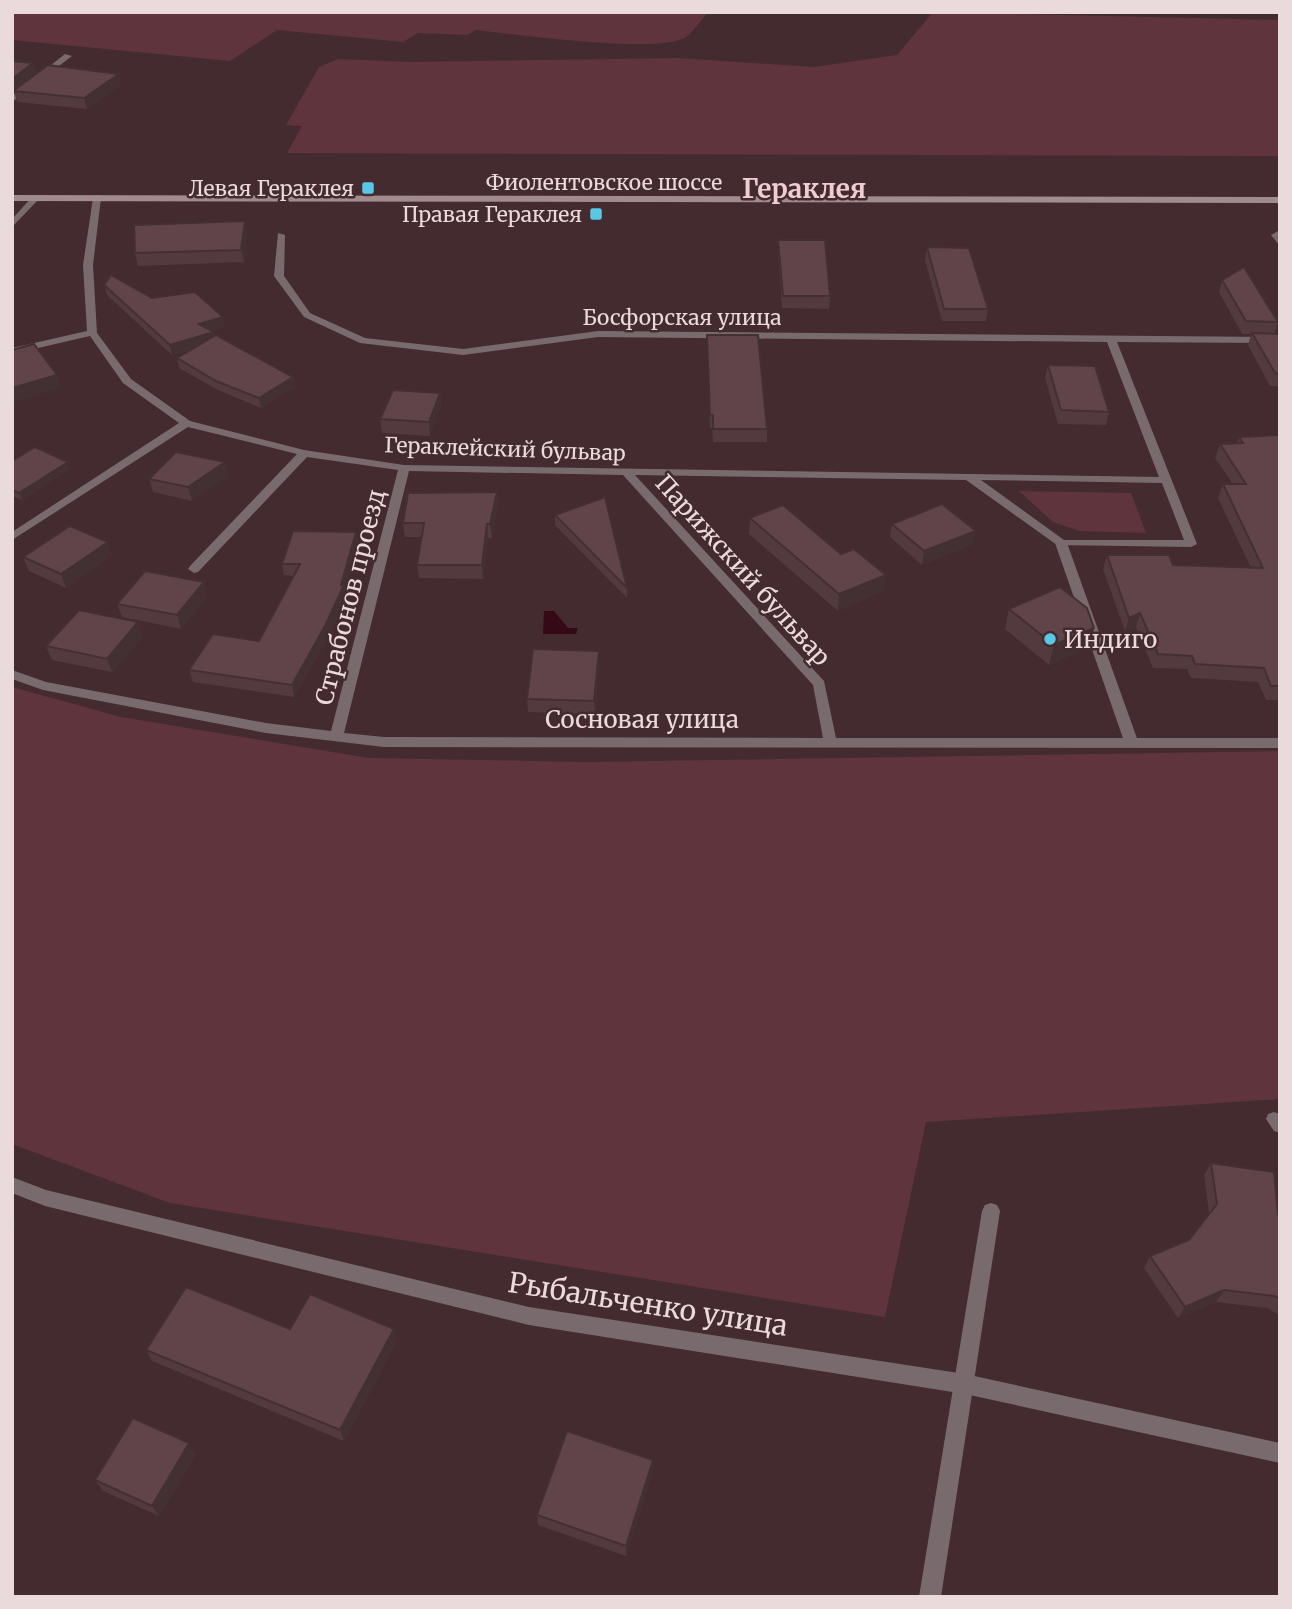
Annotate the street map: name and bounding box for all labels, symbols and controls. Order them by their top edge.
street label: Фиолентовское шоссе [486,169,722,196]
district label: Гераклея [742,172,866,205]
place label: Левая Гераклея [189,175,354,202]
marker: Левая Гераклея [360,180,376,196]
place label: Правая Гераклея [402,201,582,228]
marker: Правая Гераклея [588,206,604,222]
street label: Босфорская улица [582,304,782,331]
street label: Гераклейский бульвар [384,431,626,467]
street label: Парижский бульвар [649,468,837,672]
street label: Страбонов проезд [308,486,392,708]
place label: Индиго [1064,624,1157,655]
marker: Индиго [1042,631,1058,647]
street label: Сосновая улица [545,704,739,735]
street label: Рыбальченко улица [506,1264,790,1344]

